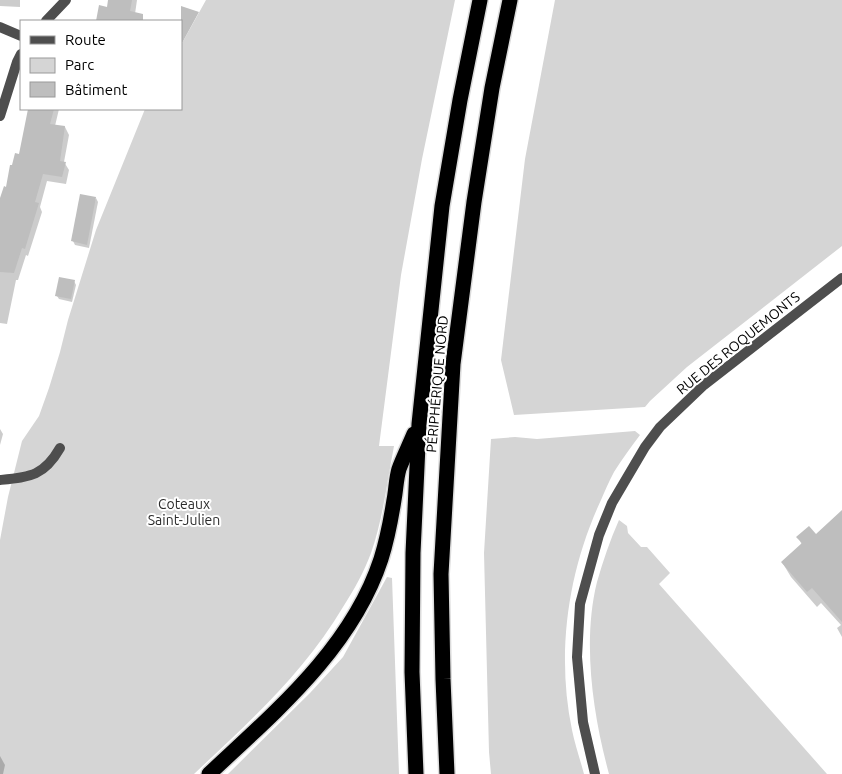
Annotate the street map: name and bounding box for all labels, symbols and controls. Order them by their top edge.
legend [20,20,182,110]
text: Route [65,31,106,48]
text: Parc [65,56,94,73]
text: Bâtiment [65,81,128,98]
street label: RUE DES ROQUEMONTS [673,288,803,398]
street label: PÉRIPHÉRIQUE NORD [422,314,451,453]
park label: Coteaux Saint-Julien [148,496,220,528]

